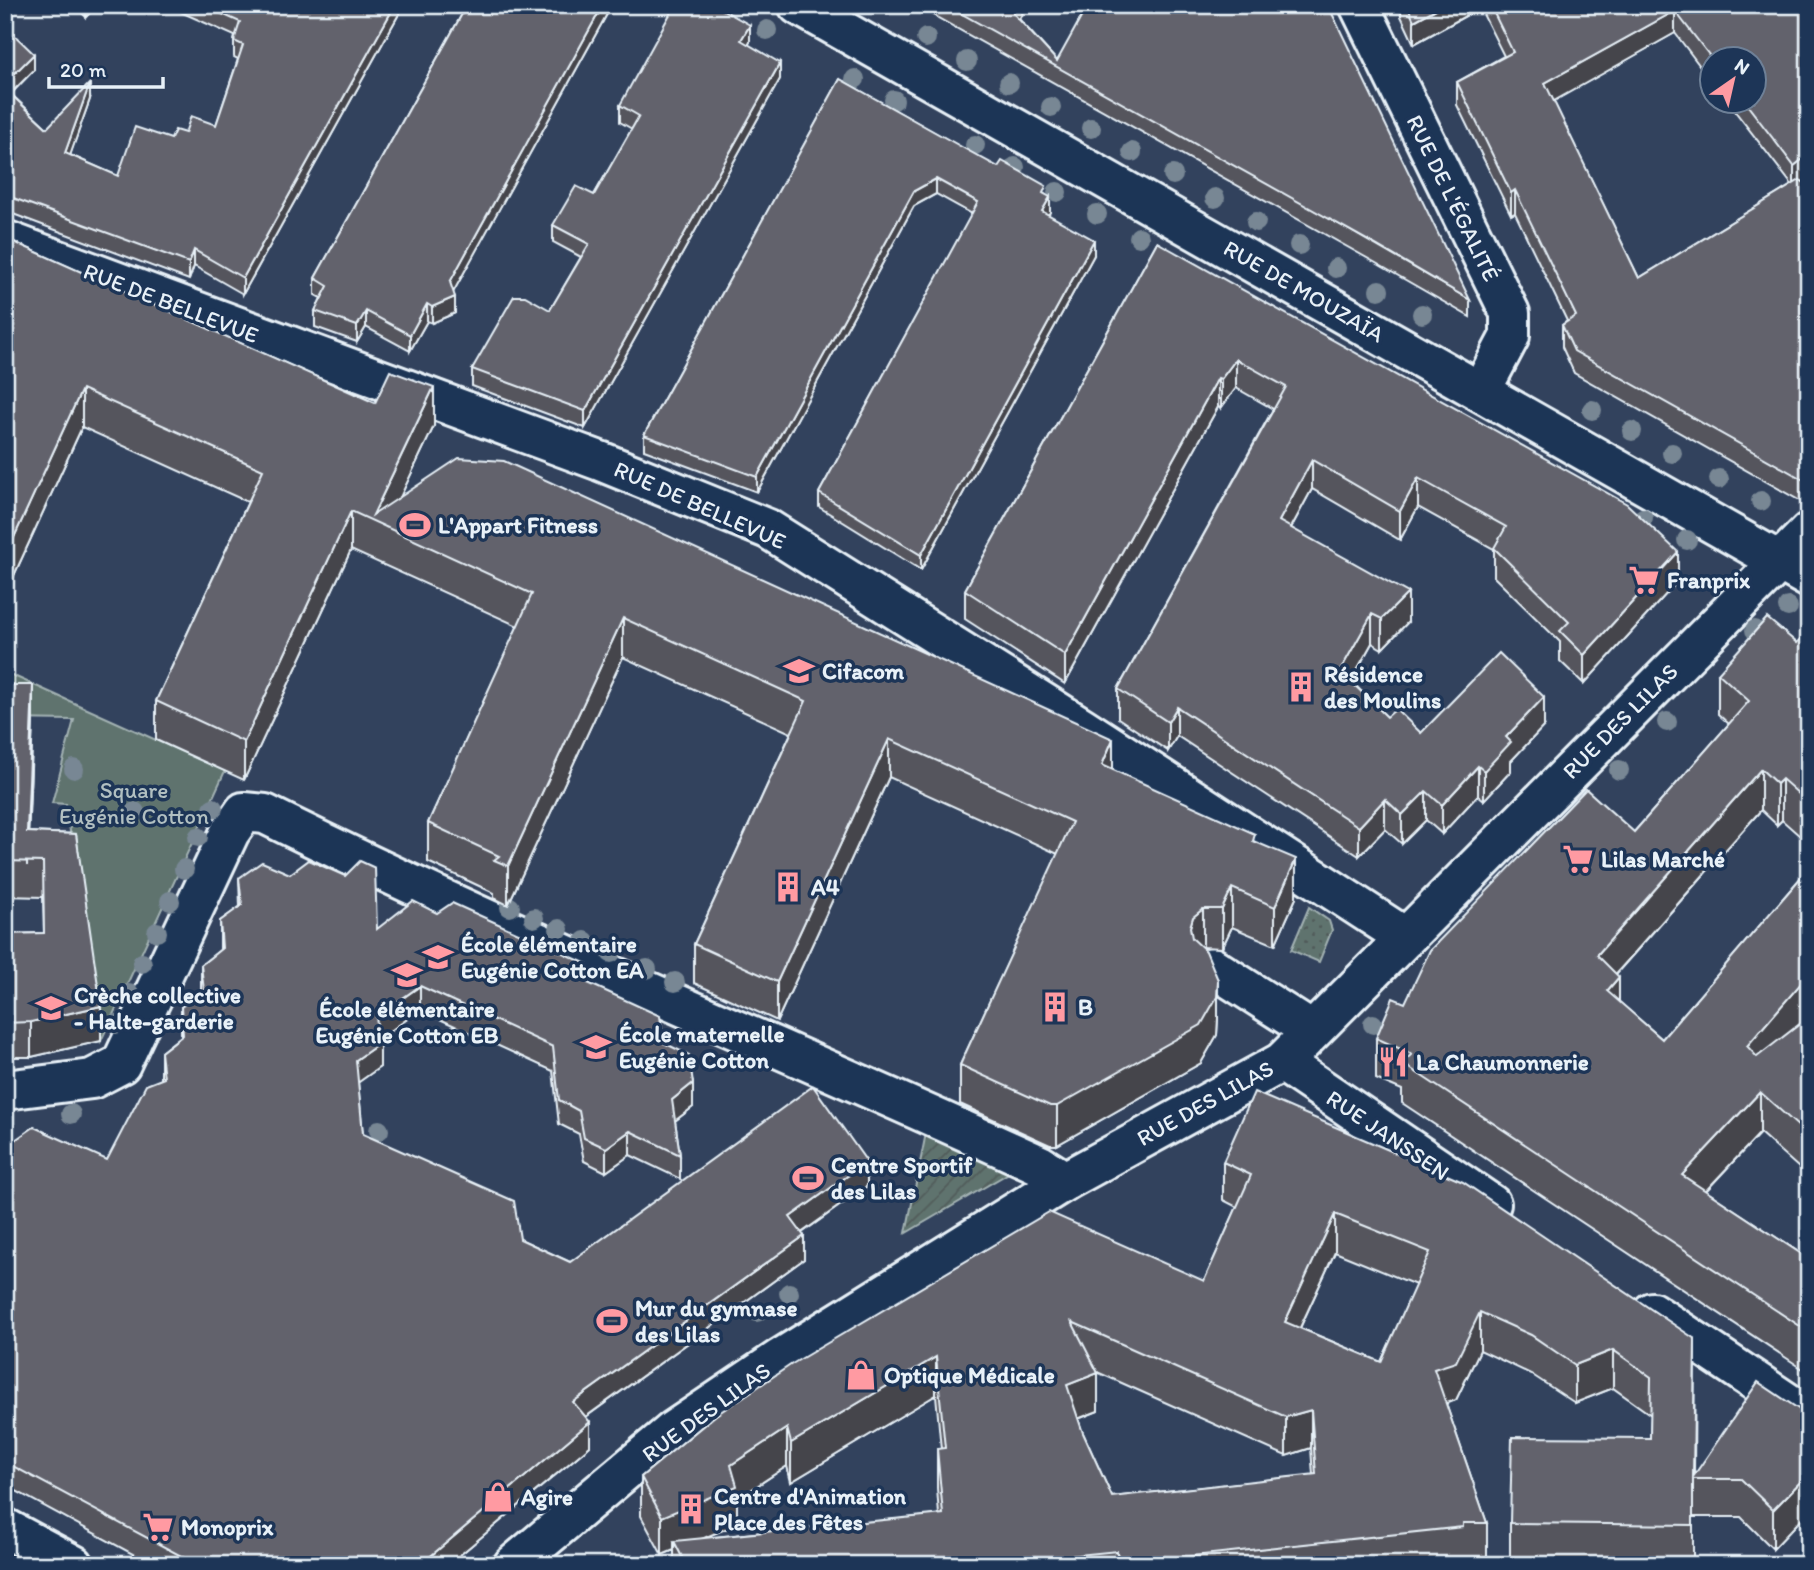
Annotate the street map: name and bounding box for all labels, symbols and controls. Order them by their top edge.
scale bar [49,46,163,90]
north arrow [1699,46,1769,116]
text: N [1730,53,1754,79]
text: 20 m [60,57,107,82]
street label: RUE DE L'ÉGALITÉ [1401,110,1505,286]
street label: RUE DE MOUZAÏA [1219,234,1389,348]
street label: RUE DE BELLEVUE [80,257,262,349]
street label: RUE DE BELLEVUE [610,455,790,555]
sports icon: L'Appart Fitness [398,508,432,542]
place label: L'Appart Fitness [438,511,598,539]
supermarket icon: Franprix [1627,563,1661,597]
place label: Franprix [1667,566,1750,594]
school or university icon: Cifacom [782,654,816,688]
place label: Cifacom [822,657,905,685]
street label: RUE DES LILAS [1556,657,1684,785]
place label: Résidence des Moulins [1324,660,1441,714]
building icon: Résidence des Moulins [1284,670,1318,704]
park label: Square Eugénie Cotton [59,776,209,830]
supermarket icon: Lilas Marché [1561,842,1595,876]
place label: Lilas Marché [1601,845,1725,873]
building icon: A4 [771,870,805,904]
place label: A4 [810,873,840,901]
place label: École élémentaire Eugénie Cotton EA [461,930,644,984]
school or university icon: École élémentaire Eugénie Cotton EA [421,940,455,974]
school or university icon: École élémentaire Eugénie Cotton EB [390,958,424,992]
place label: Crèche collective - Halte-garderie [74,981,241,1035]
building icon: B [1038,990,1072,1024]
school or university icon: Crèche collective - Halte-garderie [34,991,68,1025]
place label: B [1078,993,1093,1021]
place label: École élémentaire Eugénie Cotton EB [316,995,499,1049]
place label: École maternelle Eugénie Cotton [619,1020,785,1074]
school or university icon: École maternelle Eugénie Cotton [579,1030,613,1064]
restaurant icon: La Chaumonnerie [1376,1045,1410,1079]
place label: La Chaumonnerie [1416,1048,1589,1076]
street label: RUE DES LILAS [1132,1054,1278,1152]
street label: RUE JANSSEN [1321,1084,1455,1186]
place label: Centre Sportif des Lilas [831,1151,974,1205]
sports icon: Centre Sportif des Lilas [791,1161,825,1195]
place label: Mur du gymnase des Lilas [635,1294,797,1348]
sports icon: Mur du gymnase des Lilas [595,1304,629,1338]
street label: RUE DES LILAS [636,1356,776,1468]
shop icon: Optique Médicale [844,1358,878,1392]
place label: Optique Médicale [884,1361,1055,1389]
shop icon: Agire [481,1480,515,1514]
place label: Centre d'Animation Place des Fêtes [714,1482,907,1536]
place label: Agire [520,1483,573,1511]
building icon: Centre d'Animation Place des Fêtes [674,1492,708,1526]
supermarket icon: Monoprix [141,1510,175,1544]
place label: Monoprix [181,1513,274,1541]

